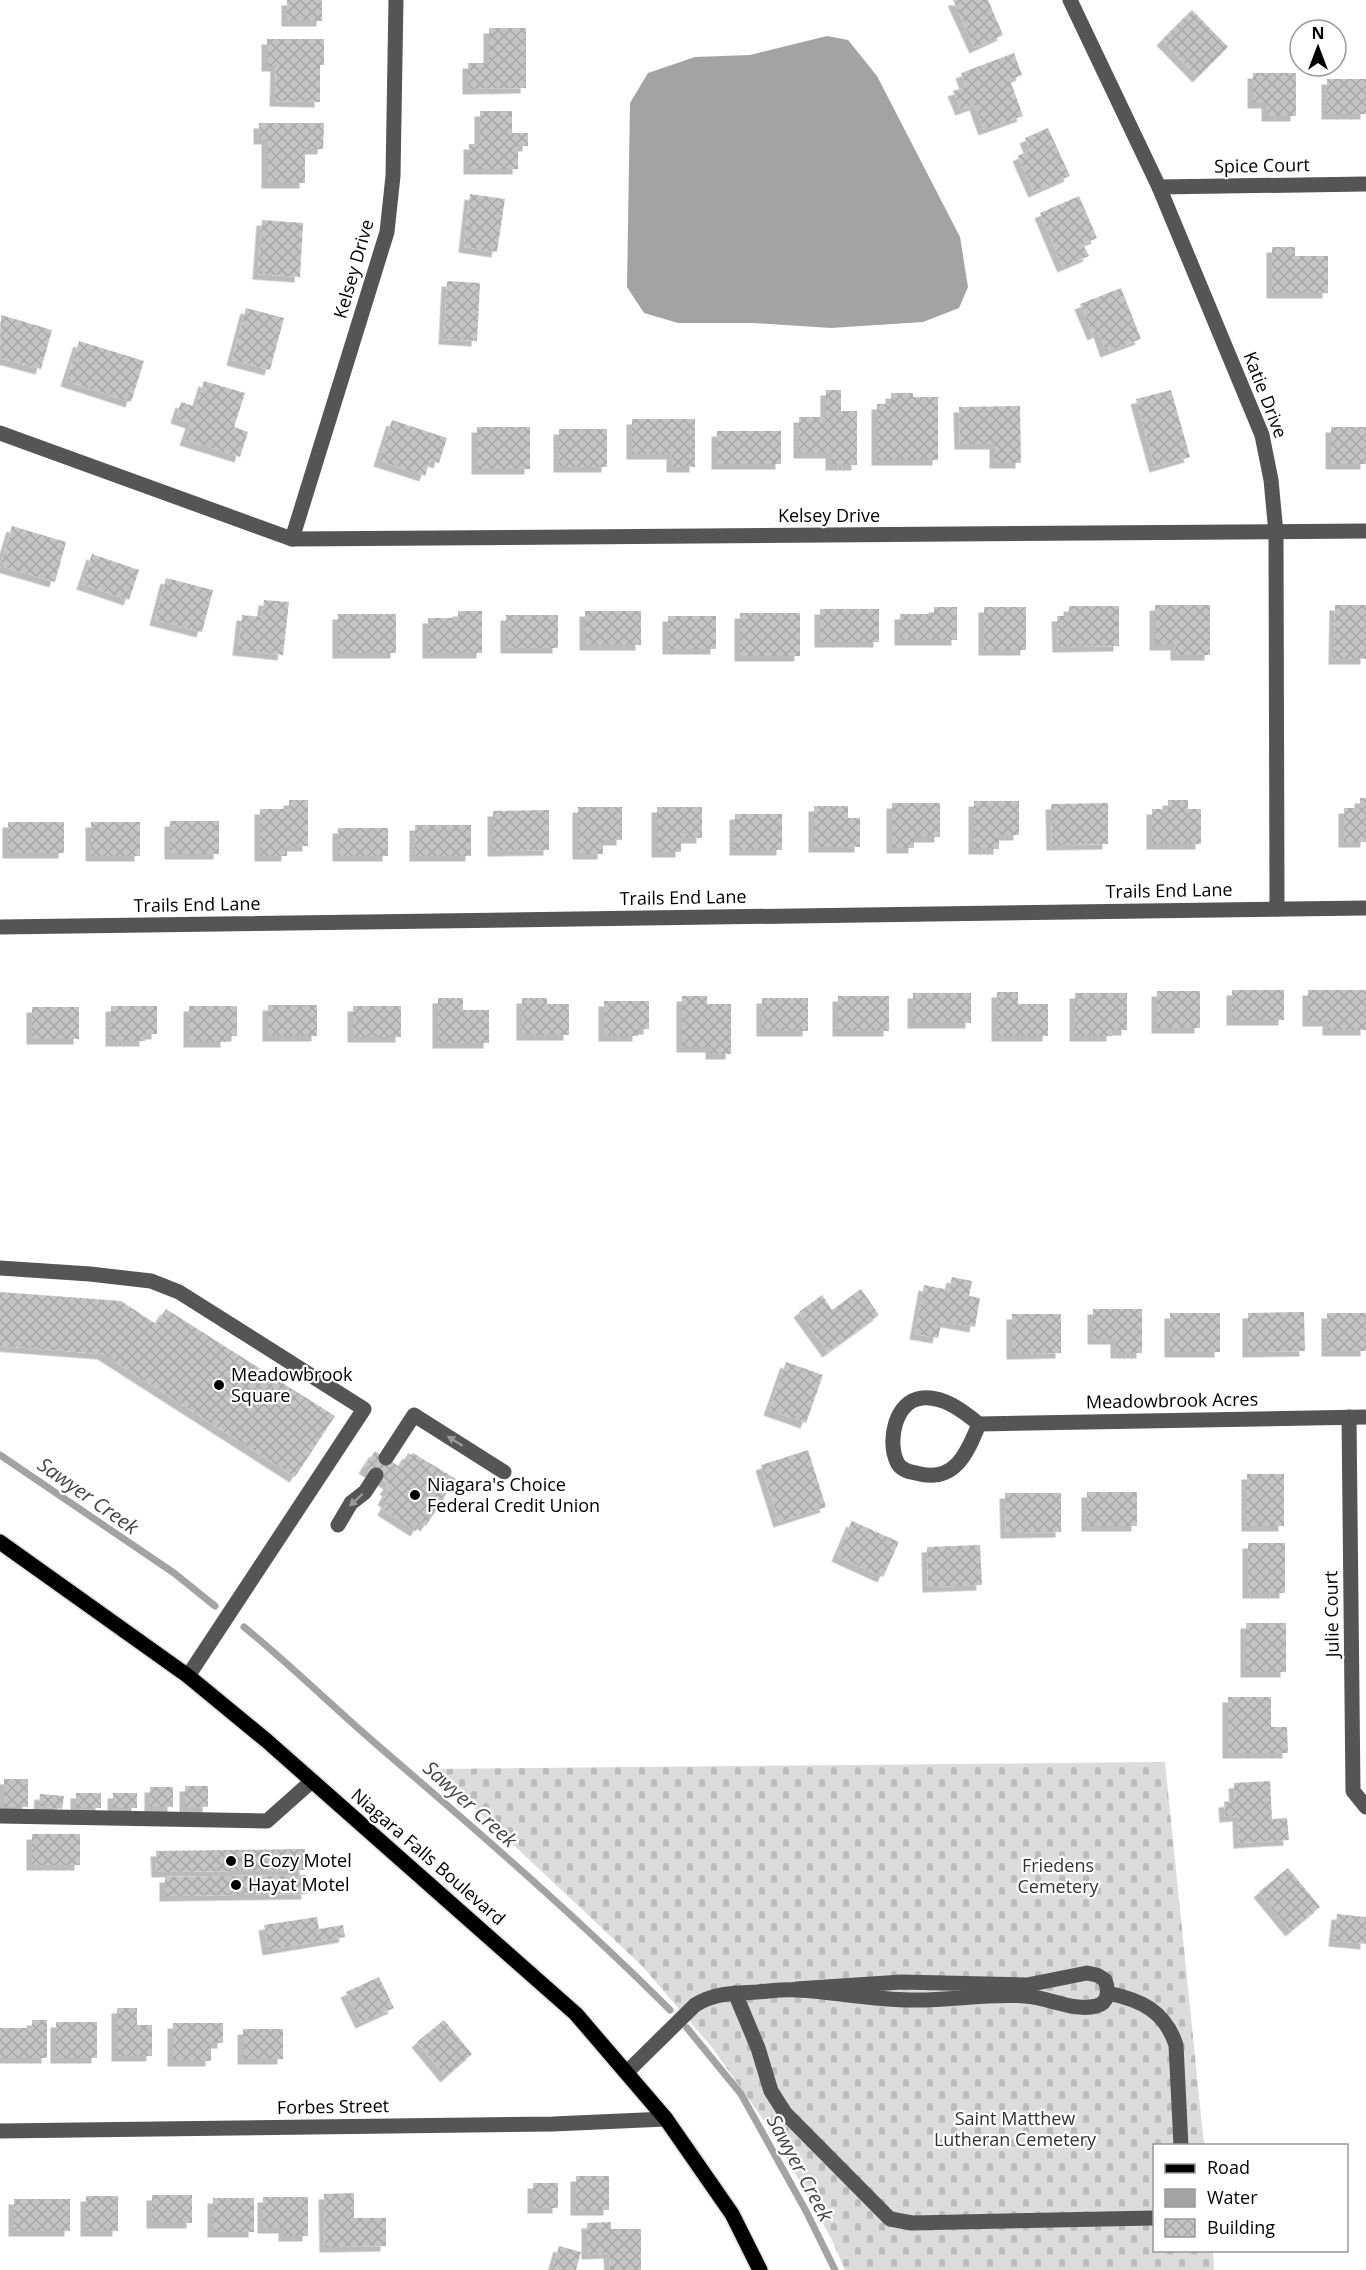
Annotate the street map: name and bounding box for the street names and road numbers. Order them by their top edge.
street label: Spice Court [1214,152,1310,178]
street label: Kelsey Drive [327,216,379,321]
street label: Katie Drive [1238,348,1293,441]
street label: Kelsey Drive [778,503,880,527]
street label: Trails End Lane [1105,877,1233,903]
street label: Trails End Lane [619,884,747,910]
street label: Trails End Lane [133,891,261,917]
street label: Meadowbrook Acres [1086,1386,1258,1414]
street label: Julie Court [1318,1570,1344,1660]
street label: Niagara Falls Boulevard [346,1783,511,1930]
street label: Forbes Street [277,2093,389,2119]

